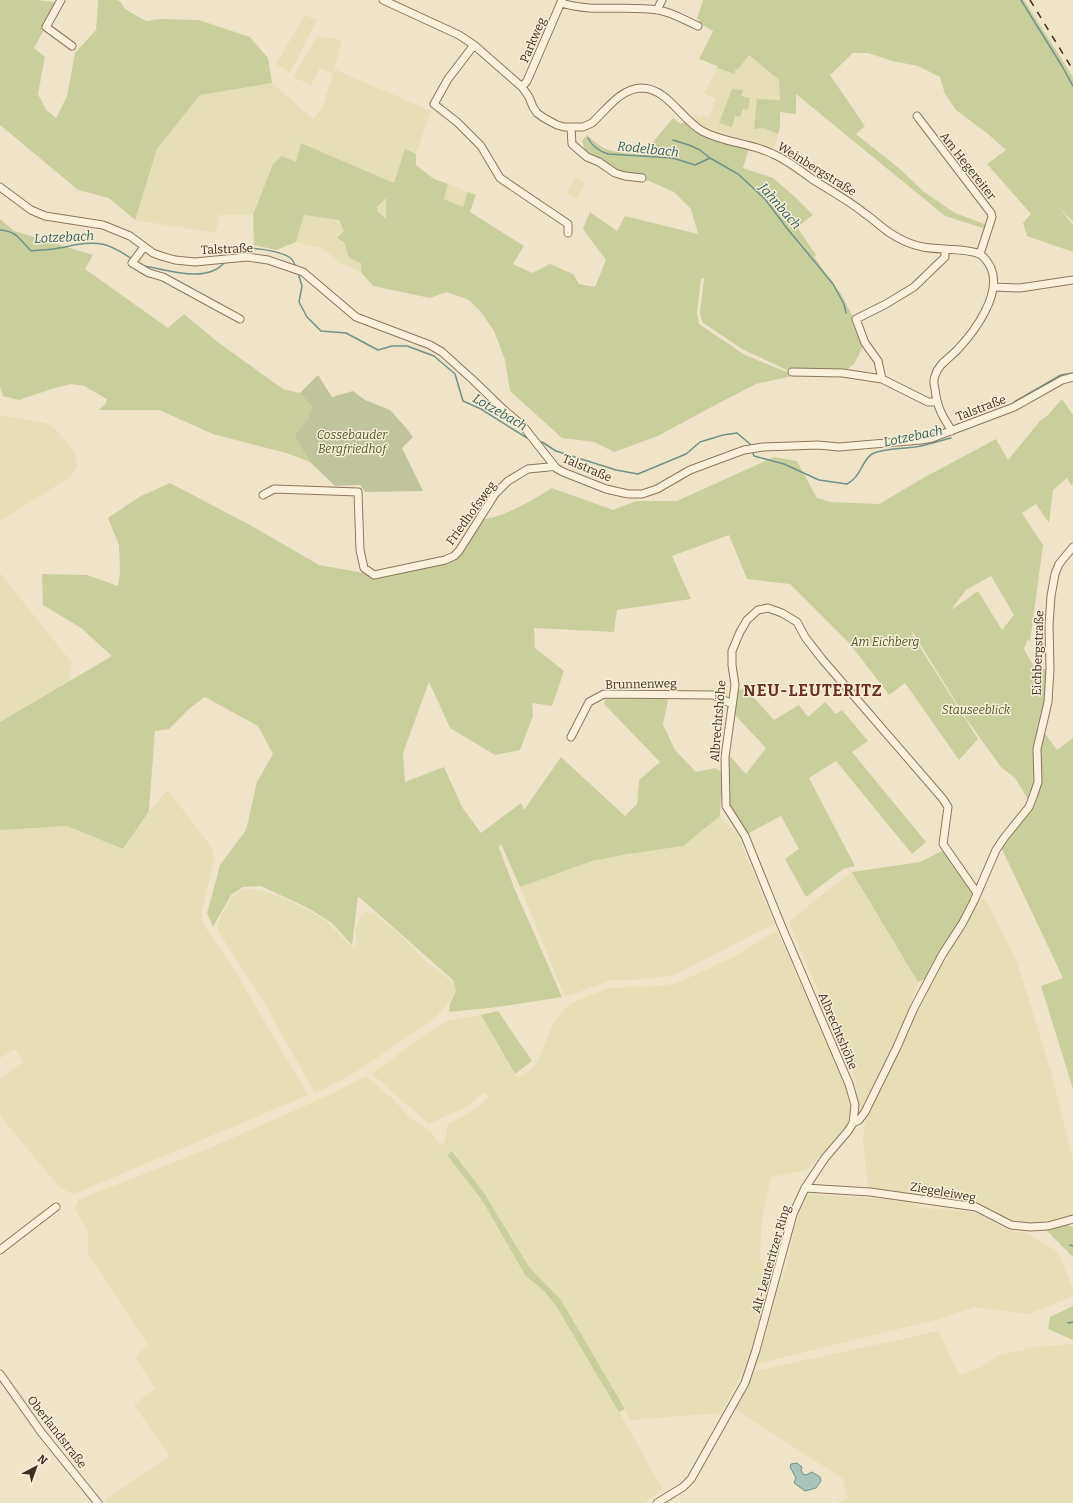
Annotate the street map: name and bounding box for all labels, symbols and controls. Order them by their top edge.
street label: Parkweg [517,15,549,65]
street label: Am Hegereiter [937,129,999,203]
water label: Rodelbach [616,138,680,160]
street label: Weinbergstraße [775,139,859,199]
water label: Jahnbach [755,179,804,232]
water label: Lotzebach [34,228,94,246]
street label: Talstraße [201,241,253,257]
water label: Lotzebach [470,390,530,434]
street label: Talstraße [954,392,1008,424]
water label: Lotzebach [882,422,944,450]
park label: Cossebauder Bergfriedhof [317,428,388,456]
street label: Talstraße [560,451,614,485]
street label: Friedhofsweg [443,478,499,548]
street label: Eichbergstraße [1030,610,1046,696]
park label: Am Eichberg [850,635,919,649]
street label: Brunnenweg [605,676,677,692]
street label: Albrechtshöhe [707,679,729,763]
district label: NEU-LEUTERITZ [743,681,883,700]
park label: Stauseeblick [942,703,1011,717]
street label: Albrechtshöhe [816,990,860,1072]
street label: Ziegeleiweg [909,1179,977,1205]
street label: Alt-Leuteritzer Ring [749,1203,793,1315]
street label: Oberlandstraße [24,1393,90,1471]
north arrow [16,1447,56,1487]
text: N [35,1452,50,1468]

